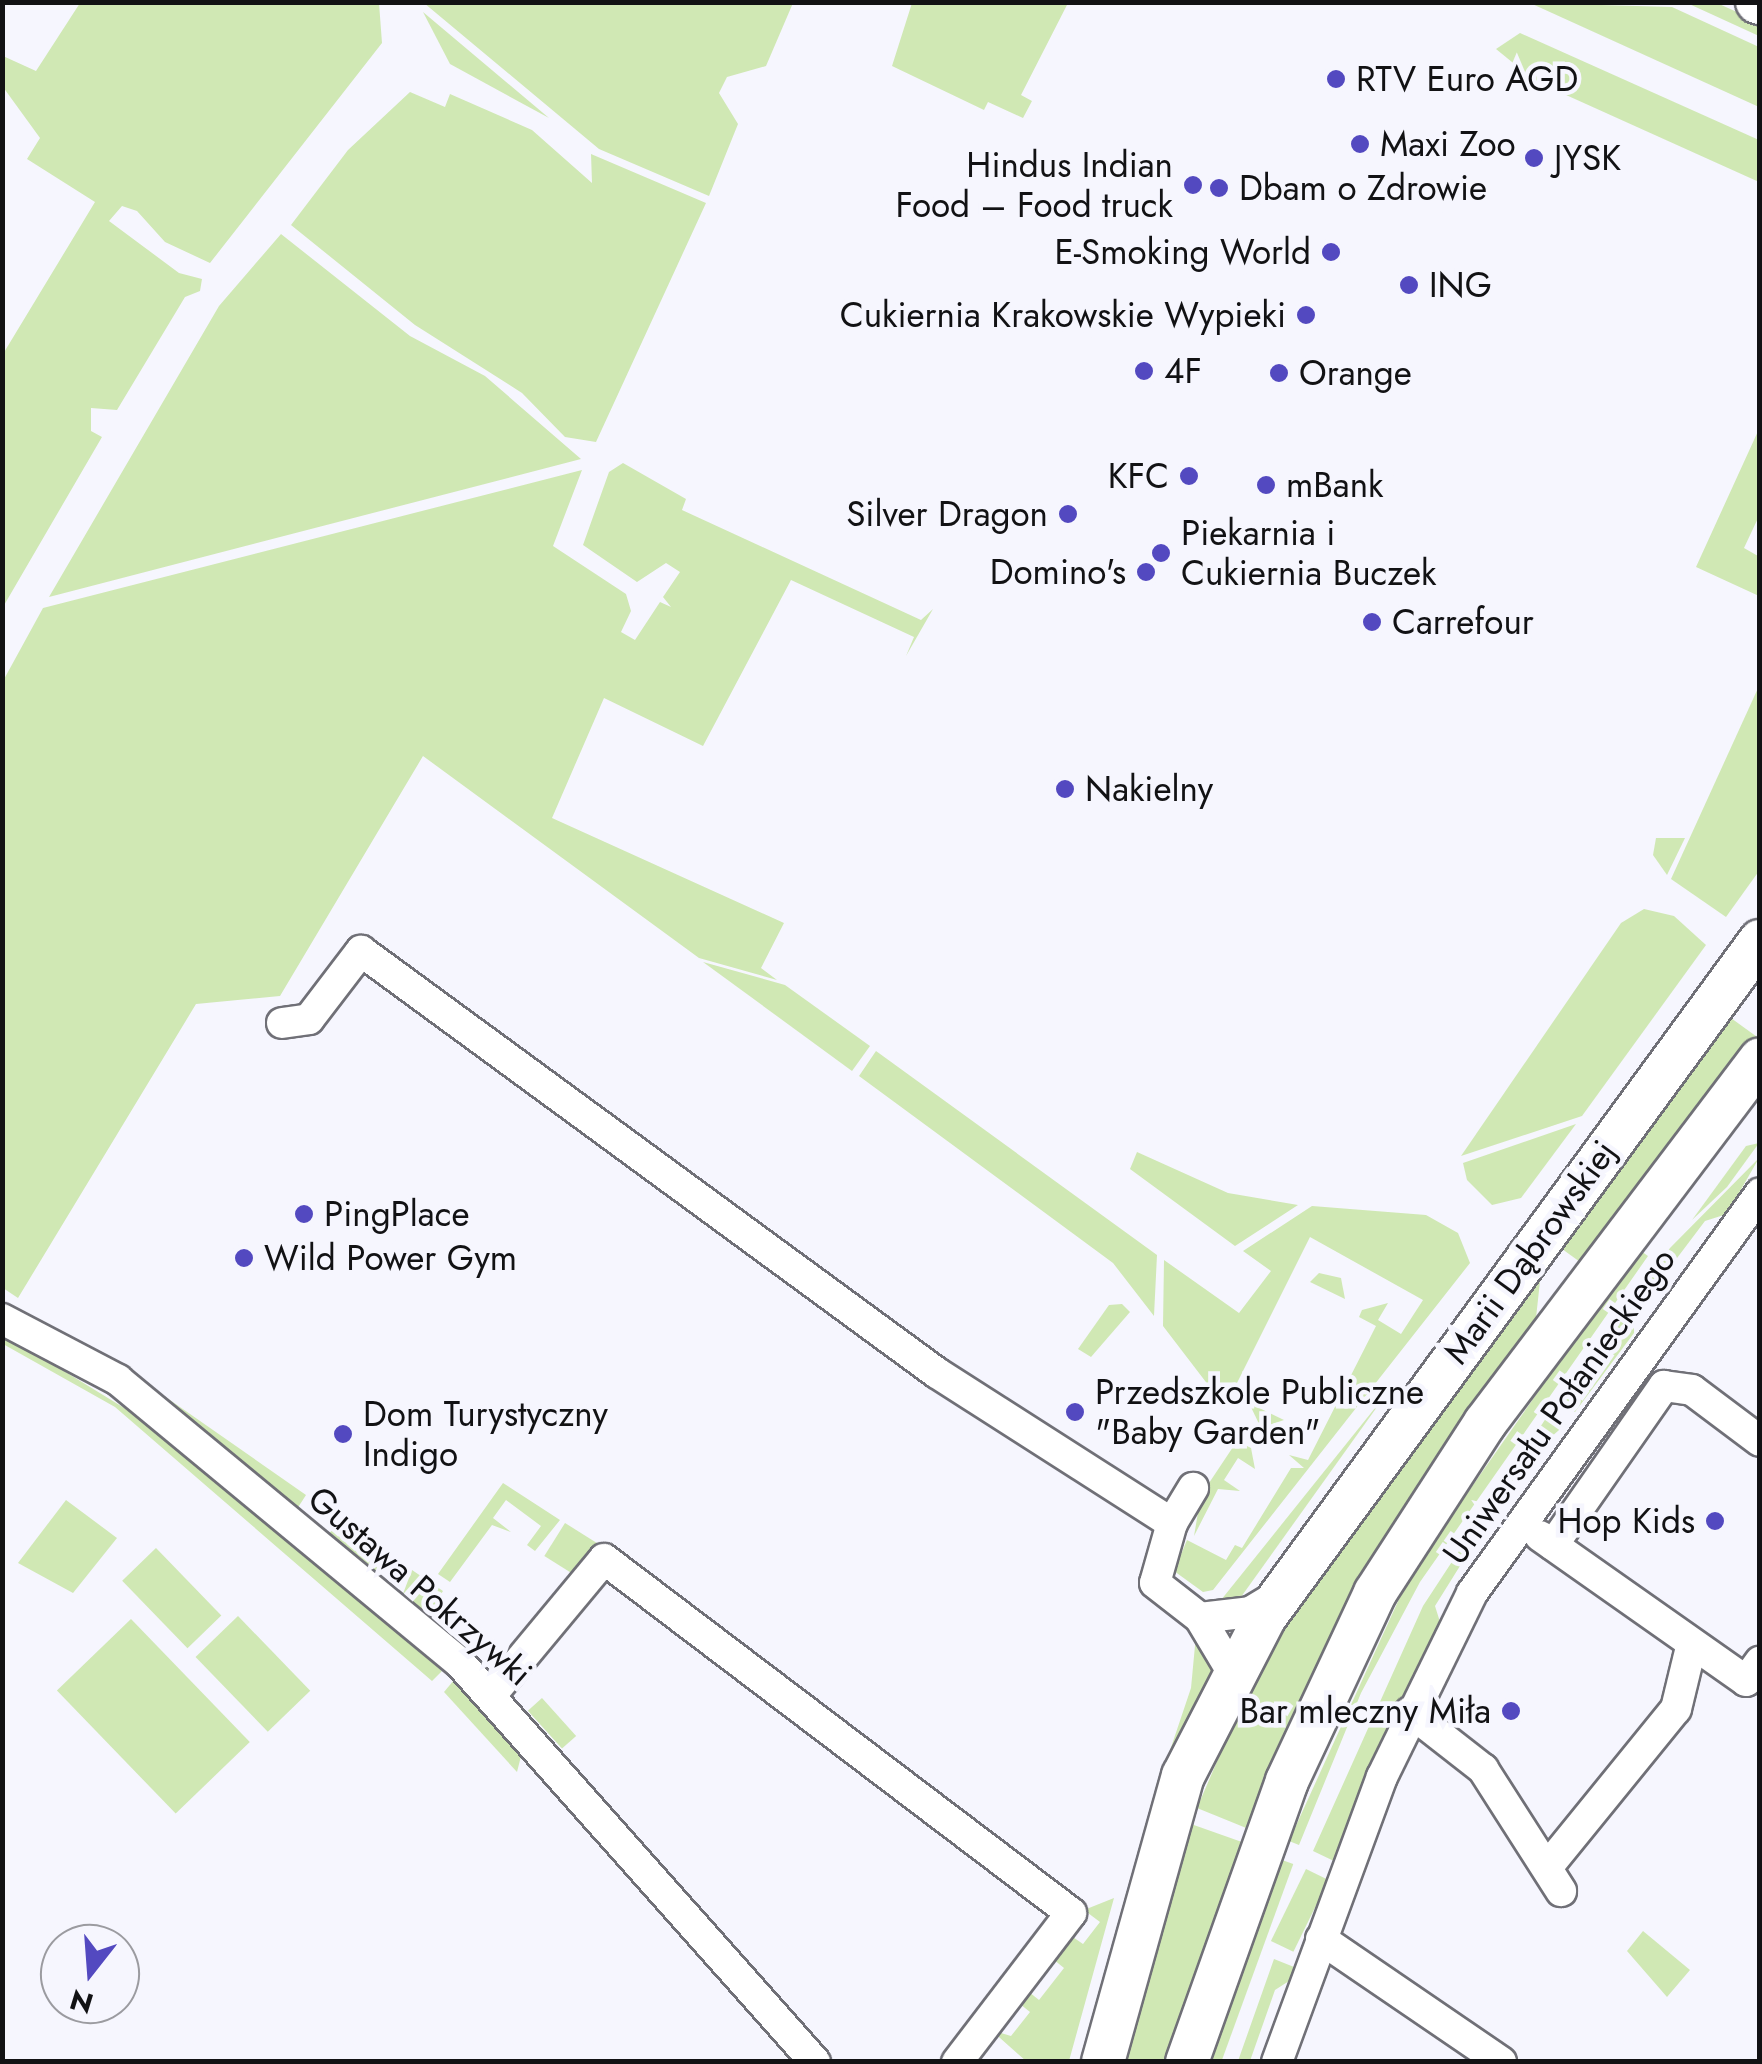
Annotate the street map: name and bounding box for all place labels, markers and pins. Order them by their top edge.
place label: RTV Euro AGD [1356,58,1578,100]
marker: RTV Euro AGD [1325,68,1347,90]
place label: Maxi Zoo [1380,123,1516,165]
marker: Maxi Zoo [1349,133,1371,155]
place label: JYSK [1554,137,1621,179]
place label: Hindus Indian Food – Food truck [895,144,1173,226]
marker: JYSK [1523,147,1545,169]
place label: Dbam o Zdrowie [1239,167,1487,209]
marker: Hindus Indian Food – Food truck [1182,174,1204,196]
marker: Dbam o Zdrowie [1208,177,1230,199]
place label: E-Smoking World [1055,231,1311,273]
marker: E-Smoking World [1320,241,1342,263]
place label: ING [1429,264,1492,306]
marker: ING [1398,274,1420,296]
place label: Cukiernia Krakowskie Wypieki [840,294,1286,336]
marker: Cukiernia Krakowskie Wypieki [1295,304,1317,326]
place label: 4F [1164,350,1202,392]
place label: Orange [1299,352,1412,394]
marker: 4F [1133,360,1155,382]
marker: Orange [1268,362,1290,384]
place label: KFC [1108,455,1169,497]
place label: mBank [1286,464,1383,506]
marker: KFC [1178,465,1200,487]
marker: mBank [1255,474,1277,496]
place label: Silver Dragon [846,493,1048,535]
marker: Silver Dragon [1057,503,1079,525]
place label: Piekarnia i Cukiernia Buczek [1181,512,1436,594]
marker: Piekarnia i Cukiernia Buczek [1150,542,1172,564]
place label: Domino's [990,551,1126,593]
marker: Domino's [1135,561,1157,583]
place label: Carrefour [1392,601,1534,643]
marker: Carrefour [1361,611,1383,633]
place label: Nakielny [1085,768,1213,810]
marker: Nakielny [1054,778,1076,800]
place label: PingPlace [324,1193,469,1235]
marker: PingPlace [293,1203,315,1225]
place label: Wild Power Gym [264,1237,517,1279]
marker: Wild Power Gym [233,1247,255,1269]
place label: Przedszkole Publiczne "Baby Garden" [1095,1371,1424,1453]
place label: Dom Turystyczny Indigo [363,1393,608,1475]
marker: Przedszkole Publiczne "Baby Garden" [1064,1401,1086,1423]
marker: Dom Turystyczny Indigo [332,1423,354,1445]
place label: Hop Kids [1557,1500,1695,1542]
marker: Hop Kids [1704,1510,1726,1532]
place label: Bar mleczny Miła [1239,1690,1491,1732]
marker: Bar mleczny Miła [1500,1700,1522,1722]

